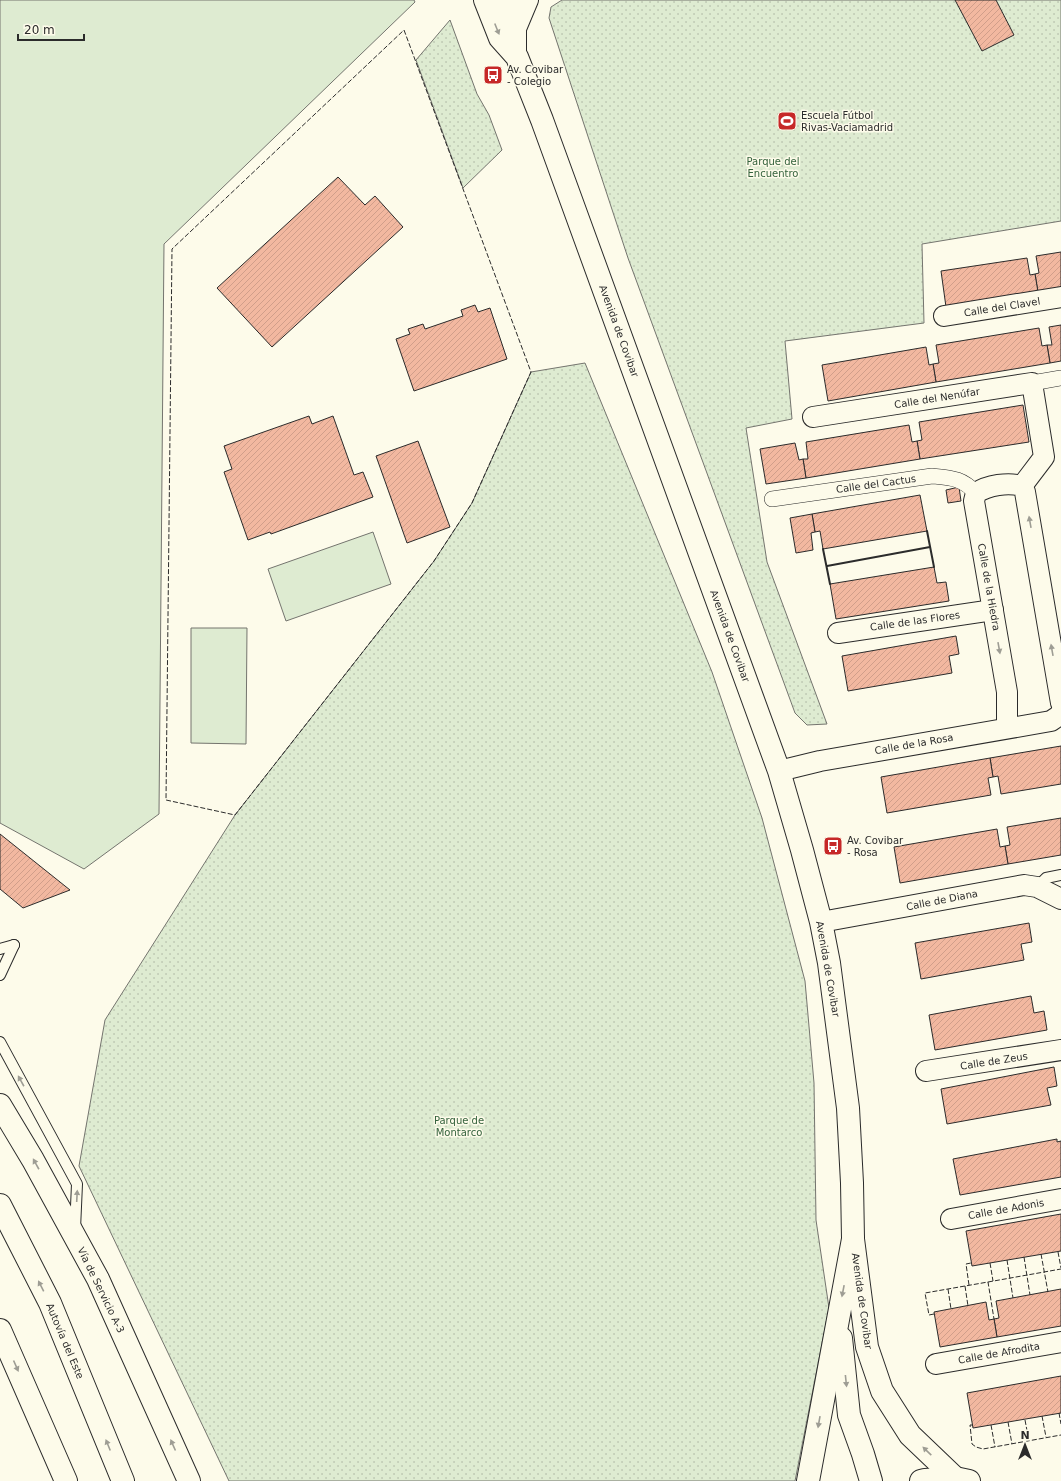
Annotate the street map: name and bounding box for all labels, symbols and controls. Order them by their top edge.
scale bar [18,16,84,42]
text: 20 m [24,23,55,37]
one-way arrow [494,24,500,36]
bus stop icon: Av. Covibar - Colegio [482,64,504,86]
place label: Av. Covibar - Colegio [507,64,564,87]
sports icon: Escuela Fútbol Rivas-Vaciamadrid [776,110,798,132]
place label: Escuela Fútbol Rivas-Vaciamadrid [801,110,893,133]
park label: Parque del Encuentro [747,156,799,179]
street label: Avenida de Covibar [597,283,641,379]
street label: Calle del Clavel [963,296,1041,318]
street label: Calle del Nenúfar [893,386,981,410]
street label: Calle del Cactus [835,473,917,495]
one-way arrow [1027,516,1033,528]
street label: Calle de la Hiedra [976,542,1002,632]
street label: Avenida de Covibar [708,588,752,684]
street label: Calle de las Flores [869,609,961,633]
one-way arrow [996,641,1002,654]
one-way arrow [1049,644,1055,656]
street label: Calle de la Rosa [874,732,954,756]
bus stop icon: Av. Covibar - Rosa [822,835,844,857]
place label: Av. Covibar - Rosa [847,835,904,858]
street label: Calle de Diana [905,888,979,912]
street label: Avenida de Covibar [814,920,842,1019]
street label: Calle de Zeus [959,1050,1029,1072]
one-way arrow [18,1075,25,1087]
park label: Parque de Montarco [434,1115,484,1138]
one-way arrow [32,1159,39,1170]
one-way arrow [73,1190,80,1202]
street label: Calle de Adonis [967,1197,1045,1221]
street label: Vía de Servicio A-3 [75,1245,127,1335]
street label: Avenida de Covibar [850,1252,874,1351]
one-way arrow [38,1281,44,1292]
one-way arrow [840,1285,846,1297]
street label: Autovía del Este [44,1301,86,1381]
street label: Calle de Afrodita [957,1340,1041,1366]
one-way arrow [13,1360,19,1372]
one-way arrow [842,1375,849,1388]
one-way arrow [815,1416,821,1428]
north arrow [1005,1425,1045,1465]
text: N [1020,1429,1030,1442]
one-way arrow [105,1439,111,1450]
one-way arrow [170,1440,176,1451]
one-way arrow [922,1446,932,1456]

